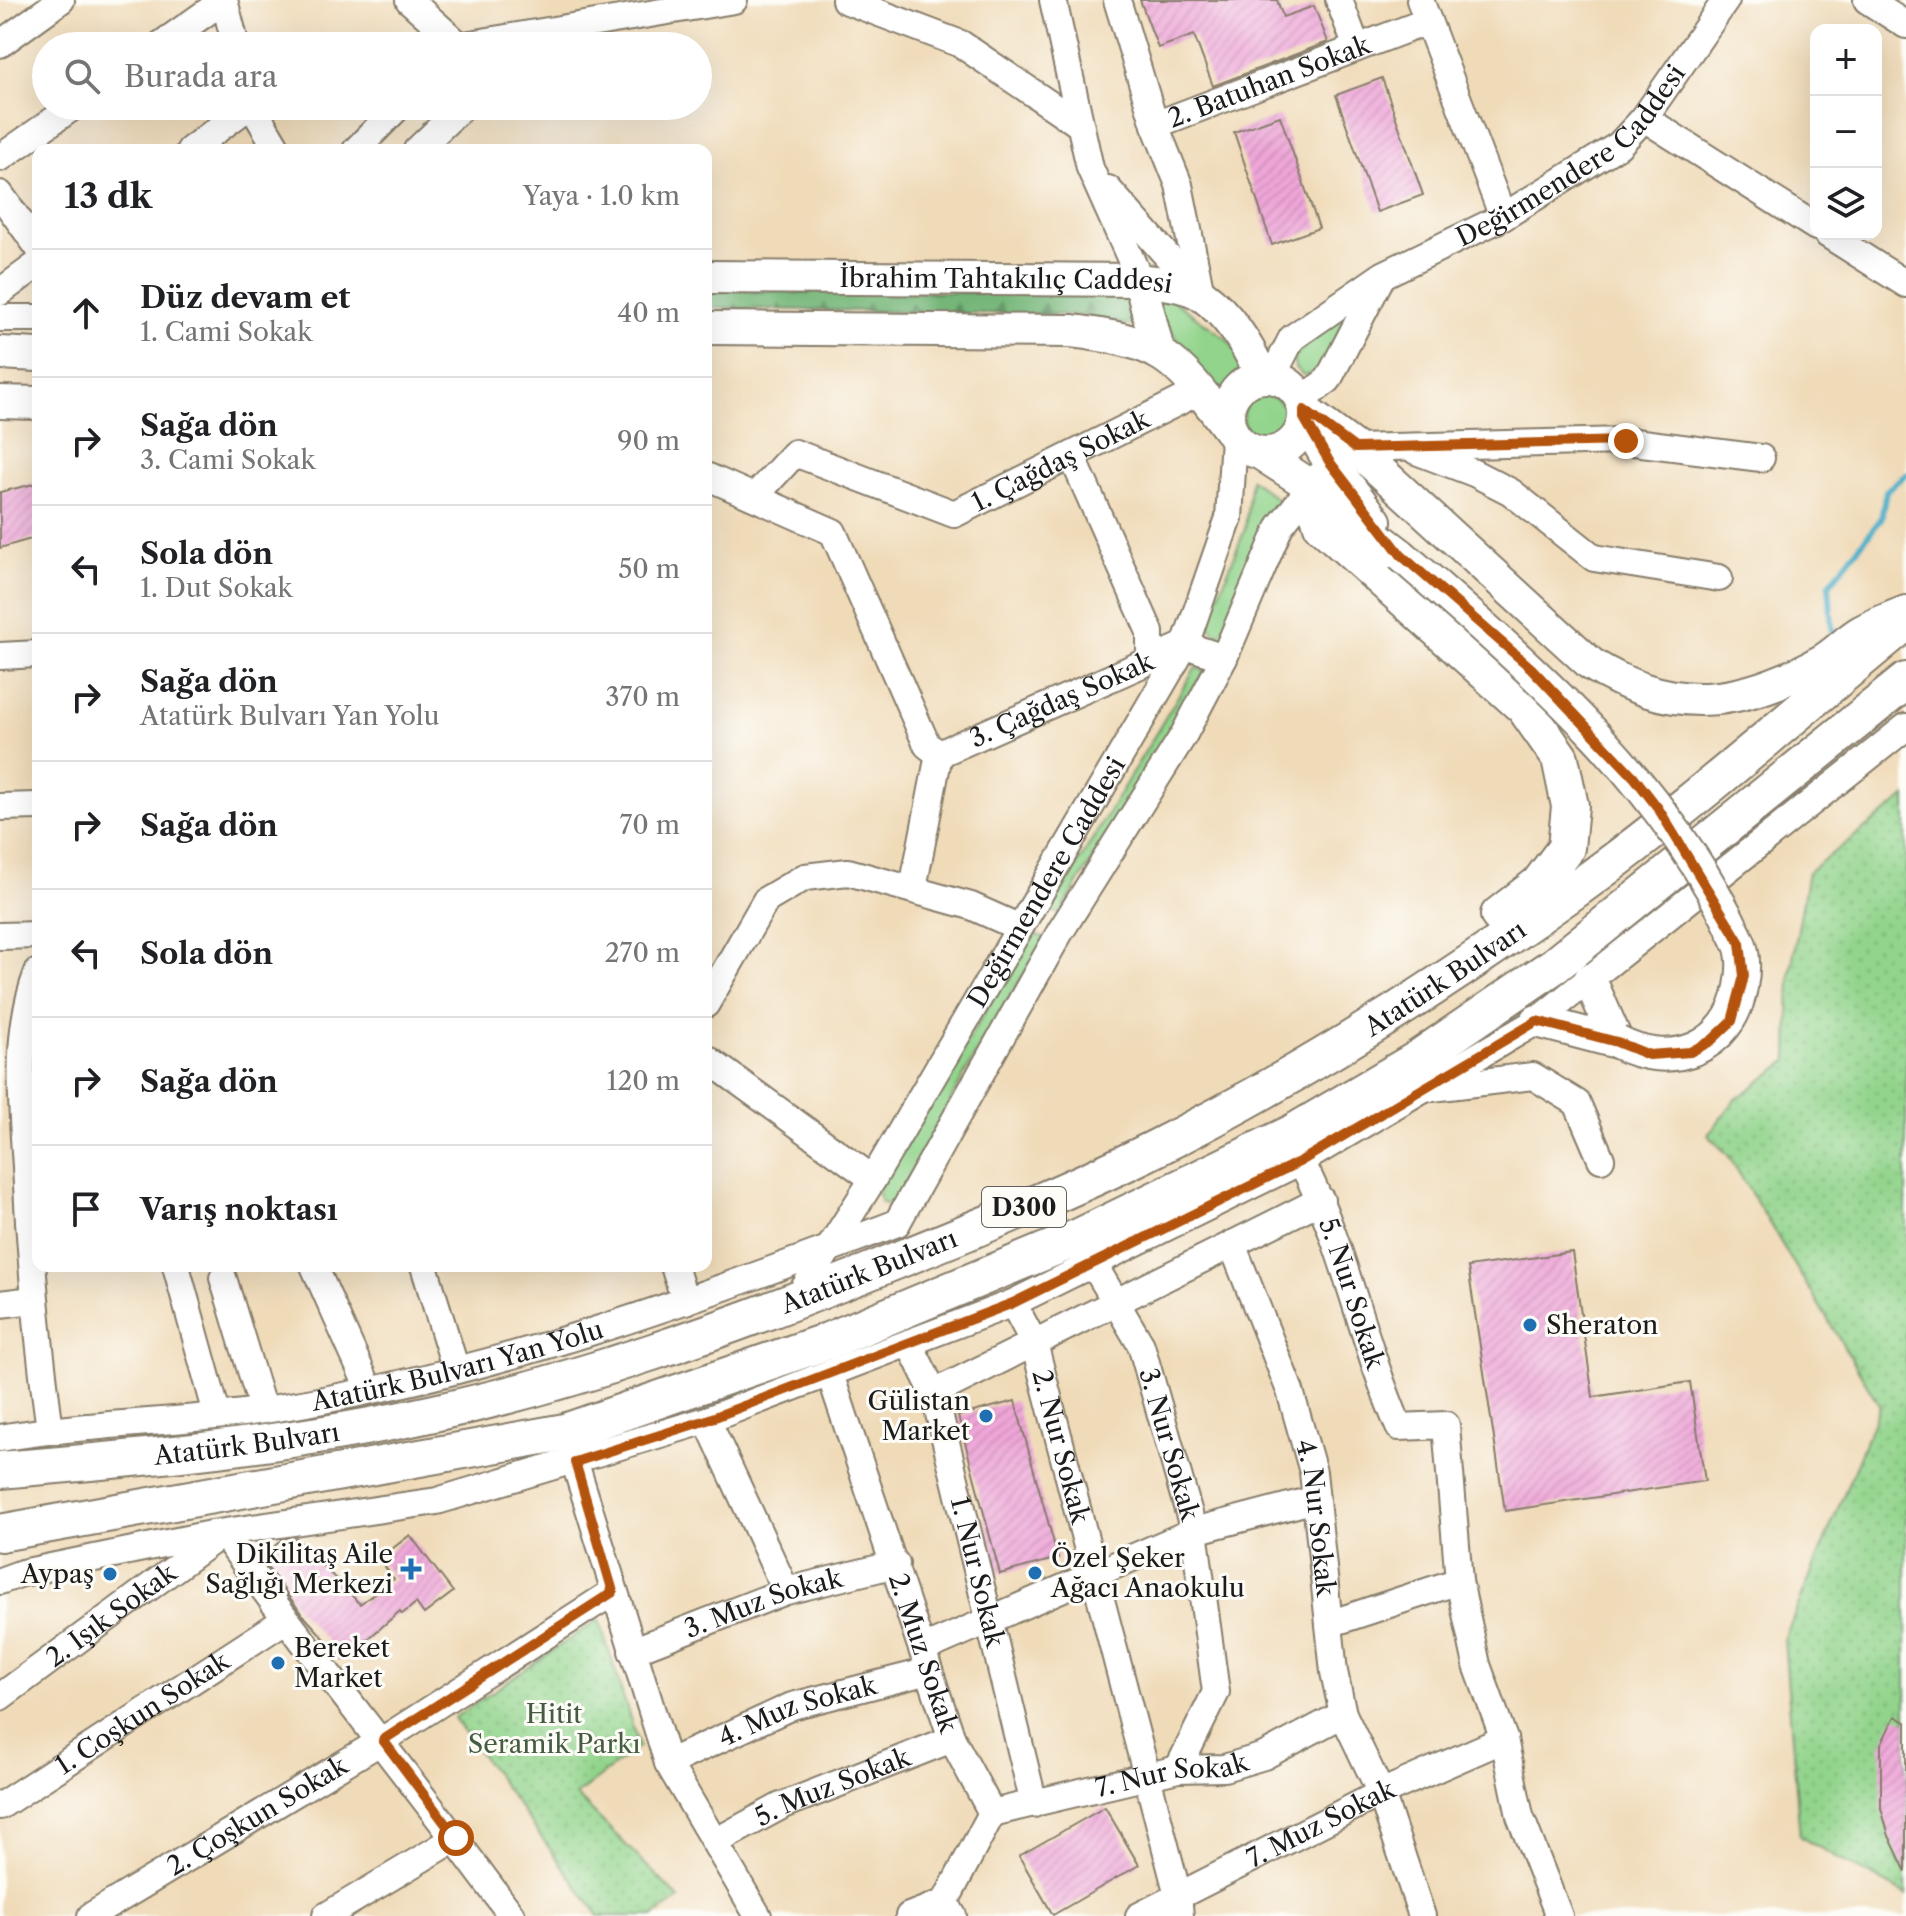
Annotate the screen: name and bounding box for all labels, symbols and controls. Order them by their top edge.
map controls [1810,24,1882,240]
button: + [1810,24,1882,96]
street label: 2. Batuhan Sokak [1163,28,1376,135]
search box [32,32,712,120]
icon: search [60,54,104,98]
text: Burada ara [124,58,278,95]
street label: Değirmendere Caddesi [1451,58,1692,253]
button: − [1810,96,1882,168]
button: layers [1810,168,1882,240]
text: 13 dk [64,175,152,217]
text: Yaya · 1.0 km [523,180,680,212]
street label: İbrahim Tahtakılıç Caddesi [839,262,1175,300]
text: Düz devam et [140,279,350,316]
icon: ahead [64,291,108,335]
text: 40 m [617,297,680,329]
text: 1. Cami Sokak [140,316,312,348]
street label: 1. Çağdaş Sokak [966,403,1155,519]
text: Sağa dön [140,407,278,444]
icon: right [64,419,108,463]
route end [1608,423,1644,459]
text: 90 m [617,425,680,457]
text: 3. Cami Sokak [140,444,316,476]
text: Sola dön [140,535,273,572]
icon: left [64,547,108,591]
text: 50 m [618,553,680,585]
text: 1. Dut Sokak [140,572,293,604]
street label: 3. Çağdaş Sokak [965,645,1159,754]
text: Sağa dön [140,663,278,700]
icon: right [64,675,108,719]
text: 370 m [605,681,680,713]
text: Atatürk Bulvarı Yan Yolu [140,700,440,732]
street label: Değirmendere Caddesi [961,751,1132,1013]
icon: right [64,803,108,847]
text: Sağa dön [140,807,278,844]
text: 70 m [620,809,680,841]
street label: Atatürk Bulvarı [1358,914,1532,1044]
icon: left [64,931,108,975]
text: Sola dön [140,935,273,972]
text: 270 m [605,937,680,969]
icon: right [64,1059,108,1103]
text: Sağa dön [140,1063,278,1100]
text: 120 m [606,1065,680,1097]
icon: arrive [64,1187,108,1231]
road number: D300 [982,1187,1066,1227]
text: Varış noktası [140,1191,338,1228]
street label: 5. Nur Sokak [1312,1213,1392,1374]
street label: Atatürk Bulvarı [776,1222,962,1321]
place label: Sheraton [1546,1309,1658,1341]
street label: Atatürk Bulvarı Yan Yolu [308,1313,607,1418]
marker: Sheraton [1521,1316,1539,1334]
street label: 3. Nur Sokak [1132,1364,1206,1525]
street label: 2. Nur Sokak [1026,1366,1097,1528]
place label: Gülistan Market [867,1385,971,1447]
marker: Gülistan Market [977,1407,995,1425]
street label: Atatürk Bulvarı [151,1416,342,1472]
street label: 4. Nur Sokak [1289,1436,1342,1599]
street label: 1. Nur Sokak [944,1493,1011,1651]
place label: Dikilitaş Aile Sağlığı Merkezi [205,1538,393,1600]
place label: Özel Şeker Ağacı Anaokulu [1050,1542,1245,1604]
street label: 2. Işık Sokak [40,1556,183,1674]
place label: Aypaş [20,1558,94,1590]
marker: Dikilitaş Aile Sağlığı Merkezi [400,1558,422,1580]
street label: 3. Muz Sokak [680,1562,846,1645]
marker: Özel Şeker Ağacı Anaokulu [1026,1564,1044,1582]
marker: Aypaş [101,1565,119,1583]
street label: 2. Muz Sokak [882,1569,965,1737]
place label: Bereket Market [294,1632,390,1694]
street label: 1. Coşkun Sokak [49,1644,236,1781]
marker: Bereket Market [269,1654,287,1672]
street label: 4. Muz Sokak [713,1669,881,1754]
park label: Hitit Seramik Parkı [468,1698,640,1760]
street label: 5. Muz Sokak [749,1741,916,1833]
street label: 7. Nur Sokak [1092,1746,1253,1804]
street label: 2. Çoşkun Sokak [161,1749,354,1882]
street label: 7. Muz Sokak [1241,1772,1401,1875]
route start [438,1820,474,1856]

